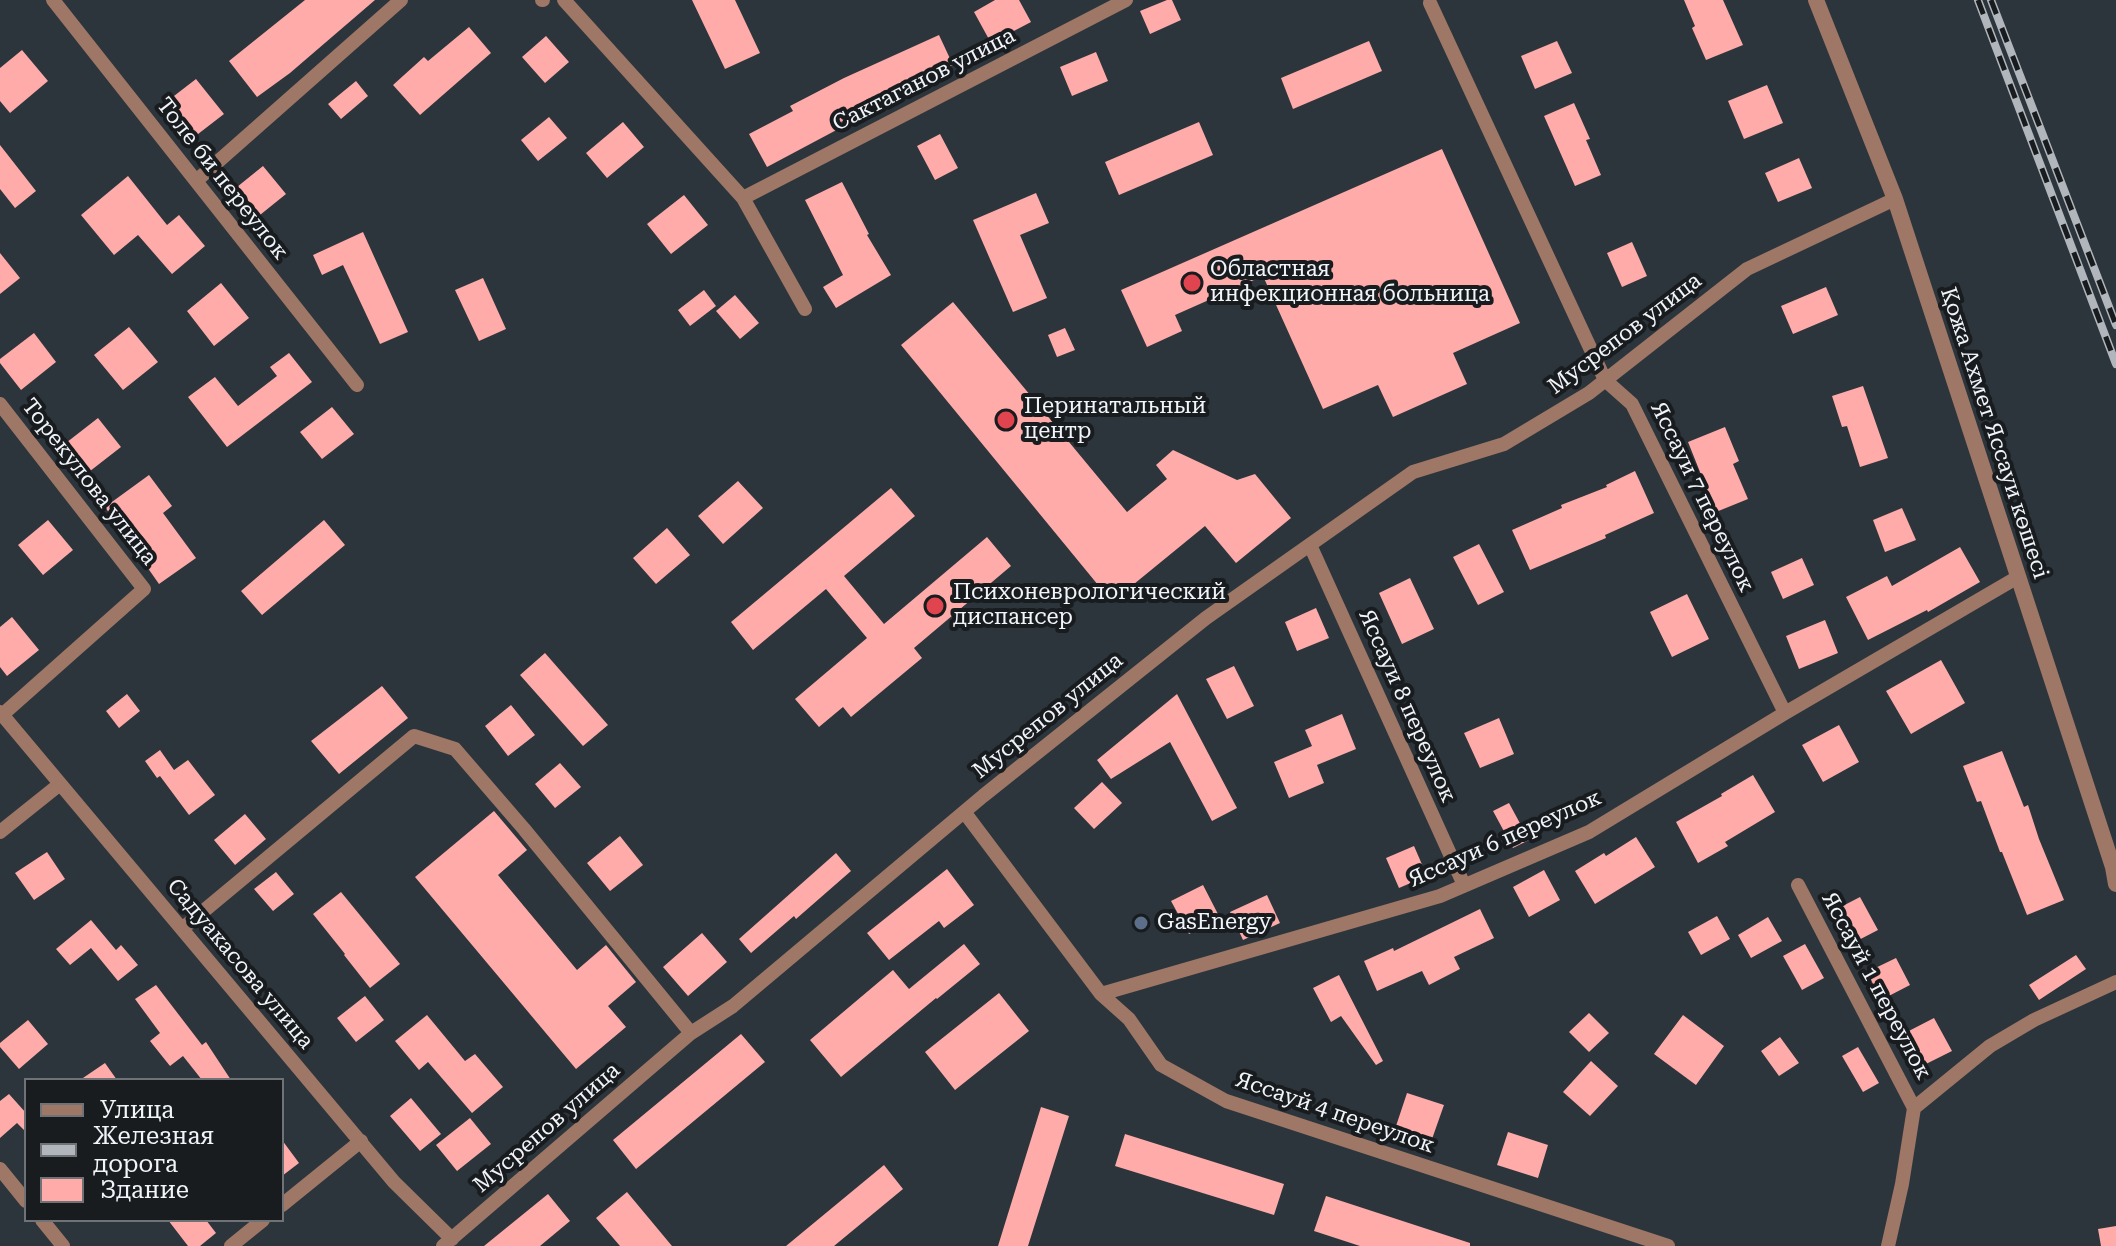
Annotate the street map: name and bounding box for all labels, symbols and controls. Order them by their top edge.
street label: Сактаганов улица [828,23,1020,137]
street label: Толе би переулок [151,93,293,265]
place label: Областная инфекционная больница [1210,257,1490,308]
street label: Мусрепов улица [1543,268,1707,400]
marker: Областная инфекционная больница [1181,272,1203,294]
street label: Қожа Ахмет Яссауи көшесі [1934,284,2054,582]
street label: Торекулова улица [16,394,162,570]
place label: Перинатальный центр [1024,394,1206,446]
street label: Яссауи 7 переулок [1644,398,1760,596]
marker: Перинатальный центр [995,409,1017,431]
place label: Психоневрологический диспансер [953,580,1226,632]
marker: Психоневрологический диспансер [924,595,946,617]
street label: Яссауи 8 переулок [1353,605,1461,807]
street label: Мусрепов улица [968,648,1128,784]
street label: Яссауи 6 переулок [1404,785,1606,893]
street label: Садуакасова улица [161,874,319,1054]
street label: Яссауй 1 переулок [1815,888,1937,1084]
place label: GasEnergy [1157,910,1272,936]
marker: GasEnergy [1132,914,1150,932]
street label: Мусрепов улица [468,1057,626,1199]
street label: Яссауй 4 переулок [1232,1067,1438,1159]
legend [24,1078,284,1222]
text: Улица [100,1096,174,1124]
text: Железная дорога [93,1122,214,1178]
text: Здание [100,1176,189,1204]

